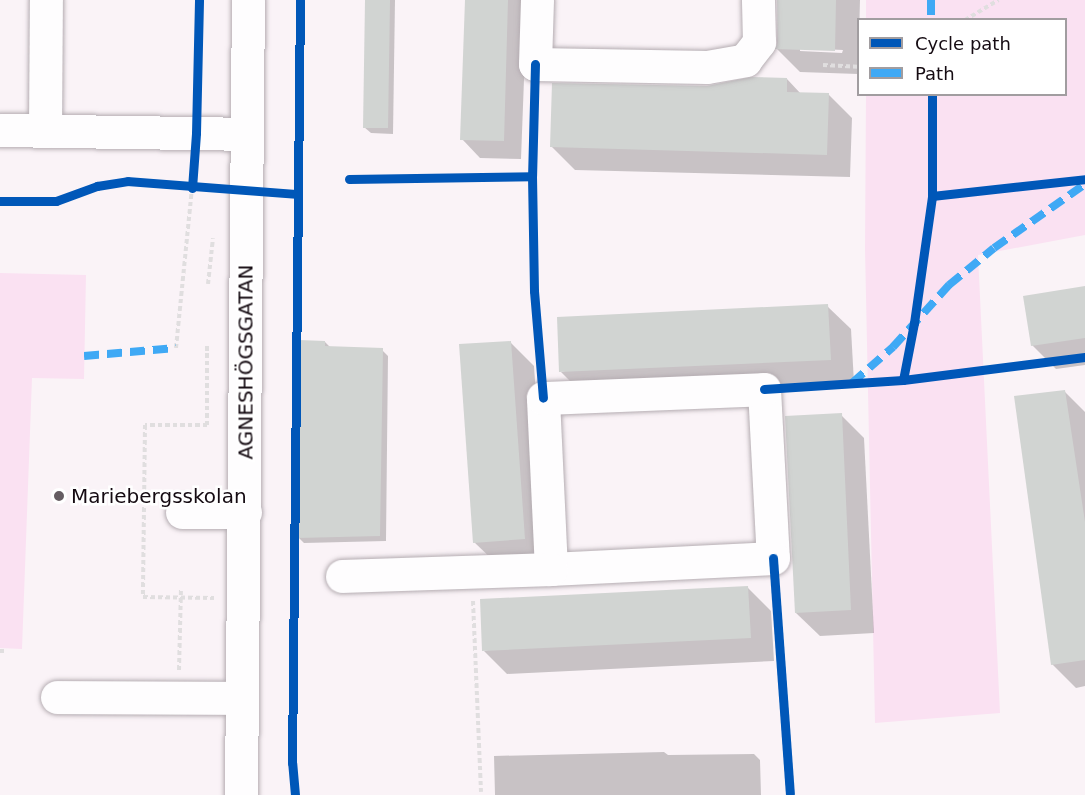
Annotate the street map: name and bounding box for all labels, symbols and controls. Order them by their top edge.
legend [857,18,1067,96]
text: Cycle path [915,33,1011,54]
text: Path [915,63,955,84]
street label: AGNESHÖGSGATAN [234,264,258,460]
place label: Mariebergsskolan [71,484,247,508]
marker: Mariebergsskolan [52,489,66,503]

